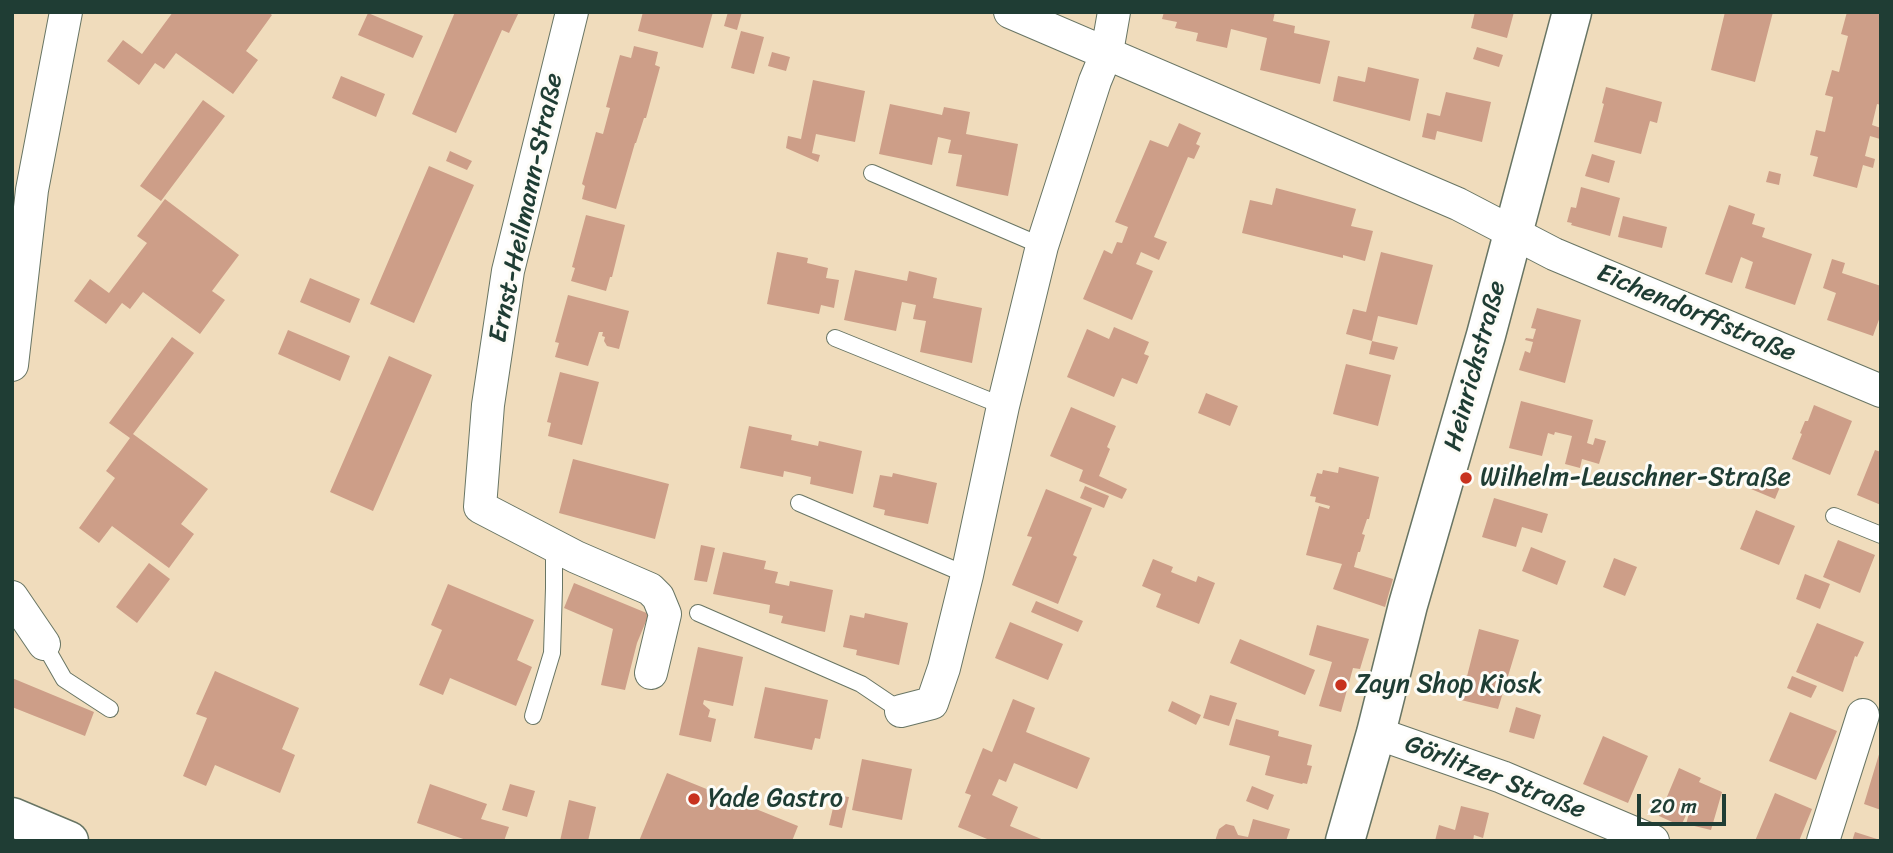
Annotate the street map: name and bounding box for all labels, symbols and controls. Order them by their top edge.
street label: Ernst-Heilmann-Straße [483,71,571,345]
street label: Eichendorffstraße [1592,258,1800,370]
street label: Heinrichstraße [1438,278,1514,454]
place label: Wilhelm-Leuschner-Straße [1480,462,1791,494]
marker: Wilhelm-Leuschner-Straße [1458,470,1474,486]
place label: Zayn Shop Kiosk [1355,669,1542,701]
marker: Zayn Shop Kiosk [1333,677,1349,693]
street label: Görlitzer Straße [1400,729,1590,827]
scale bar [1641,780,1730,824]
place label: Yade Gastro [708,783,843,815]
text: 20 m [1650,787,1697,825]
marker: Yade Gastro [686,791,702,807]

